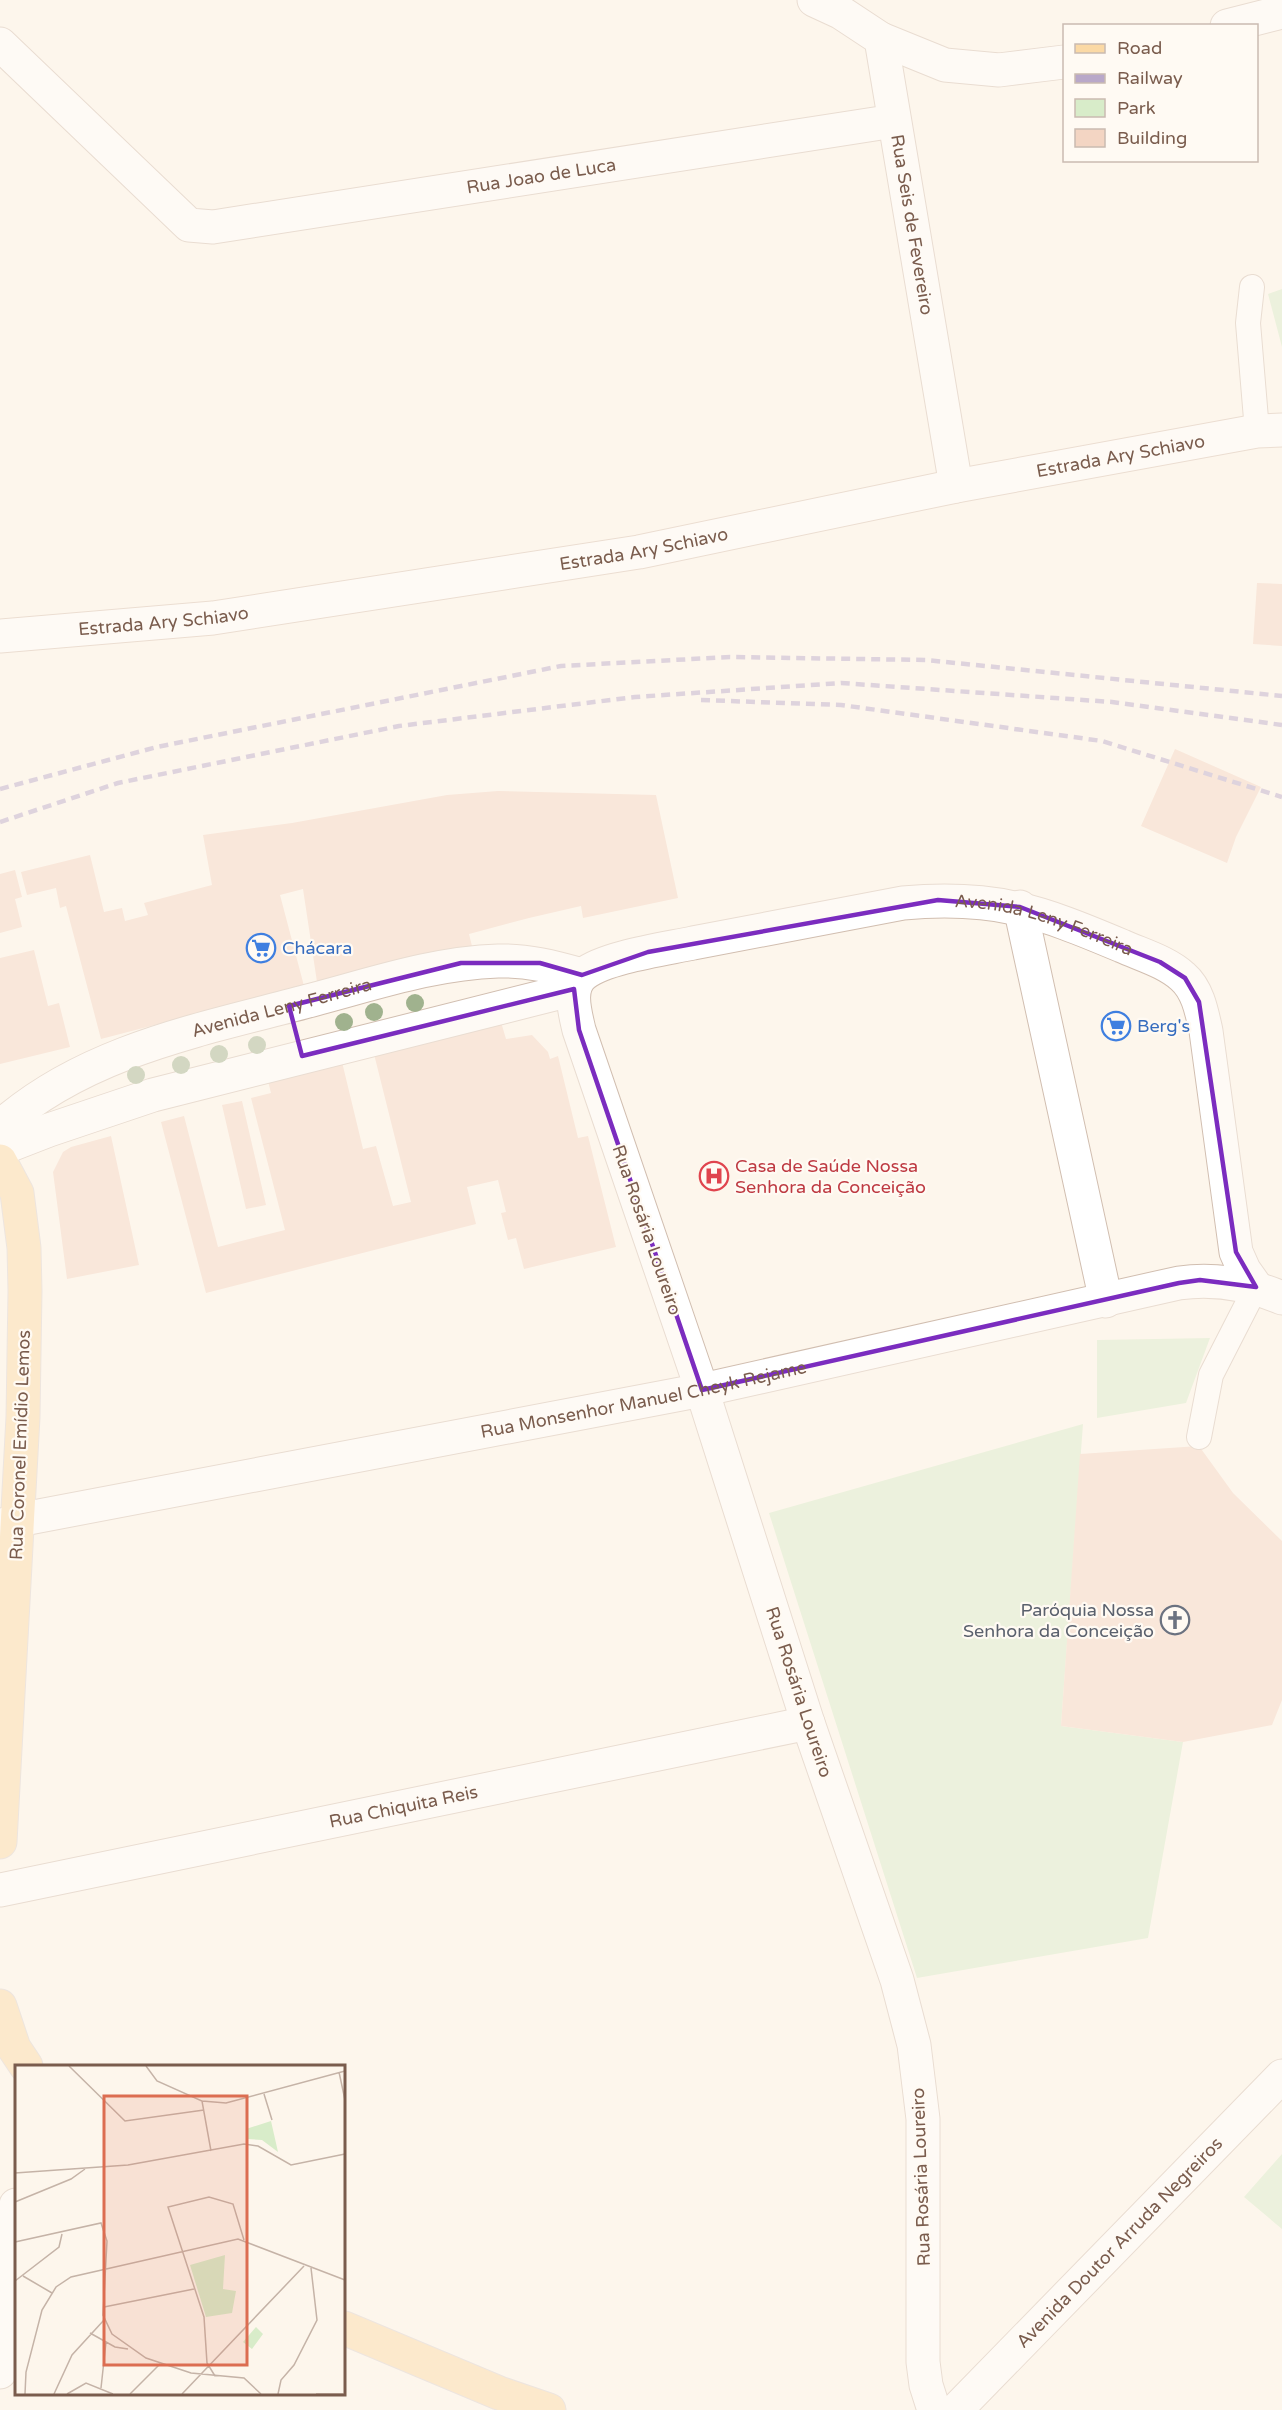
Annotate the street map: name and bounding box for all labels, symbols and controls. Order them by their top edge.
legend [1063,24,1258,162]
text: Road [1117,37,1162,59]
text: Railway [1117,67,1183,89]
text: Park [1117,97,1156,119]
text: Building [1117,127,1187,149]
street label: Rua Seis de Fevereiro [886,133,938,317]
street label: Rua Joao de Luca [465,153,618,198]
street label: Estrada Ary Schiavo [1034,430,1207,482]
street label: Estrada Ary Schiavo [558,523,730,575]
street label: Estrada Ary Schiavo [77,602,250,640]
street label: Avenida Leny Ferreira [954,890,1136,960]
supermarket icon: Chácara [245,932,277,964]
place label: Chácara [282,937,352,959]
street label: Avenida Leny Ferreira [189,973,374,1042]
supermarket icon: Berg's [1100,1010,1132,1042]
place label: Berg's [1137,1015,1190,1037]
street label: Rua Rosária Loureiro [608,1142,686,1318]
place label: Casa de Saúde Nossa Senhora da Conceição [735,1155,926,1198]
hospital icon: Casa de Saúde Nossa Senhora da Conceição [698,1160,730,1192]
street label: Rua Coronel Emídio Lemos [5,1330,35,1560]
street label: Rua Monsenhor Manuel Cheyk Rejame [479,1356,809,1443]
place label: Paróquia Nossa Senhora da Conceição [963,1599,1154,1642]
street label: Rua Rosária Loureiro [761,1604,837,1780]
church icon: Paróquia Nossa Senhora da Conceição [1159,1604,1191,1636]
street label: Rua Chiquita Reis [327,1781,480,1833]
inset map [15,2065,345,2395]
street label: Rua Rosária Loureiro [907,2087,935,2267]
street label: Avenida Doutor Arruda Negreiros [1012,2133,1227,2353]

